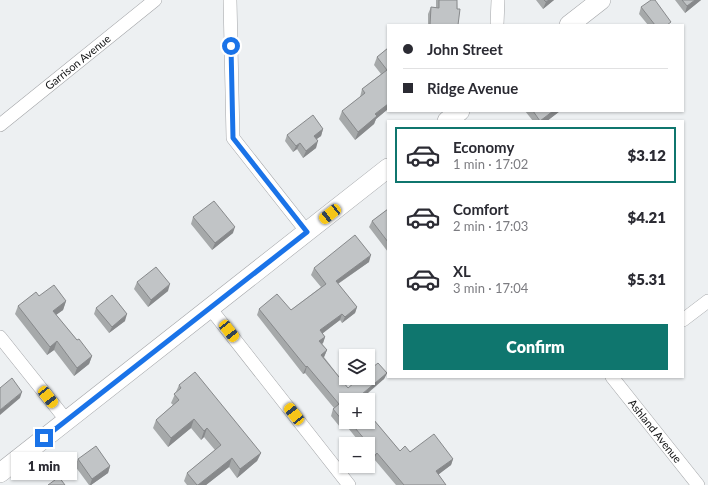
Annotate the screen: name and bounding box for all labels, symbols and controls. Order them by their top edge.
street label: Garrison Avenue [42,31,113,92]
route start [222,37,240,55]
text: John Street [427,40,503,58]
text: Ridge Avenue [427,79,518,97]
icon: car [405,137,441,173]
text: Economy [453,138,514,156]
text: $3.12 [628,146,666,164]
text: 1 min · 17:02 [453,156,528,172]
icon: car [405,199,441,235]
text: Comfort [453,200,509,218]
car [317,202,343,226]
text: $4.21 [628,208,666,226]
text: 2 min · 17:03 [453,218,528,234]
icon: car [405,261,441,297]
text: XL [453,262,471,280]
text: $5.31 [628,270,666,288]
text: 3 min · 17:04 [453,280,528,296]
car [217,318,241,344]
button: Confirm [403,324,668,370]
map controls [339,349,375,473]
button: layers [339,349,375,385]
car [36,384,60,410]
button: + [339,393,375,429]
street label: Ashland Avenue [626,396,685,465]
car [282,401,306,427]
route end [35,429,53,447]
button: − [339,437,375,473]
callout: 1 min [11,452,77,480]
text: 1 min [28,458,60,474]

